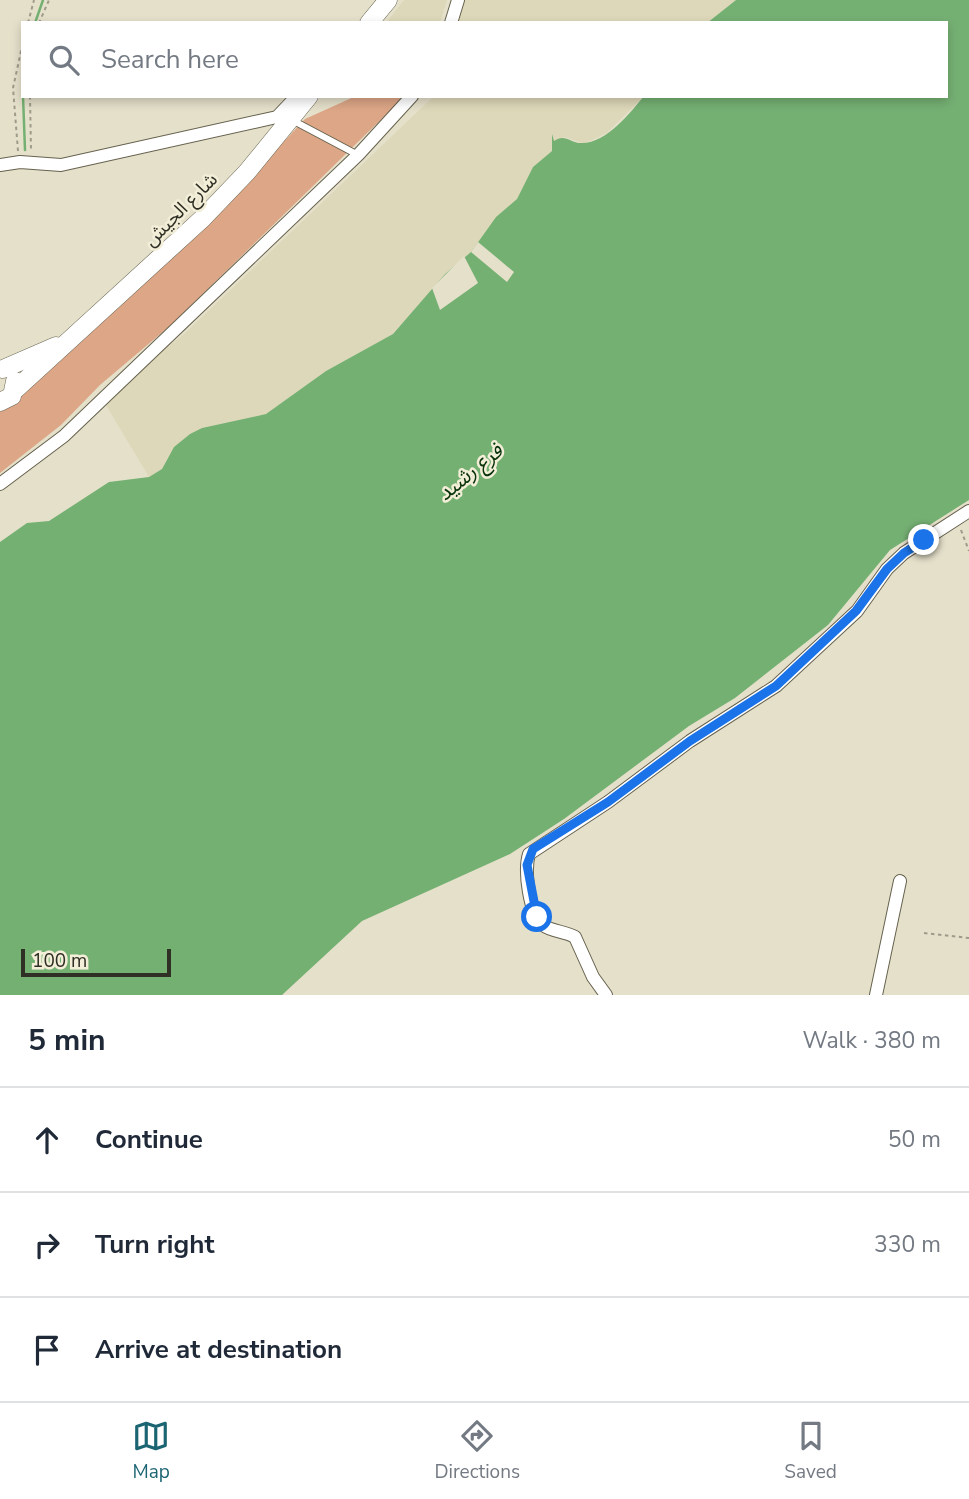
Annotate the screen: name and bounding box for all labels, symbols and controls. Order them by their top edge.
search box [21,21,948,98]
icon: search [45,41,83,79]
text: Search here [101,42,239,77]
street label: شارع الجيش [138,167,223,252]
water label: فرع رشيد [432,436,511,508]
route end [908,524,939,555]
route start [521,901,552,932]
scale bar [21,946,172,978]
text: 100 m [32,948,87,974]
text: 5 min [28,1020,106,1061]
text: Walk · 380 m [802,1025,941,1056]
icon: ahead [28,1121,66,1159]
text: Continue [95,1122,203,1157]
text: 50 m [888,1124,941,1155]
icon: right [28,1226,66,1264]
text: Turn right [95,1227,214,1262]
text: 330 m [874,1229,941,1260]
icon: arrive [28,1331,66,1369]
text: Arrive at destination [95,1332,342,1367]
tab: Map [132,1417,170,1485]
tab: Directions [434,1417,520,1485]
tab: Saved [784,1417,837,1485]

